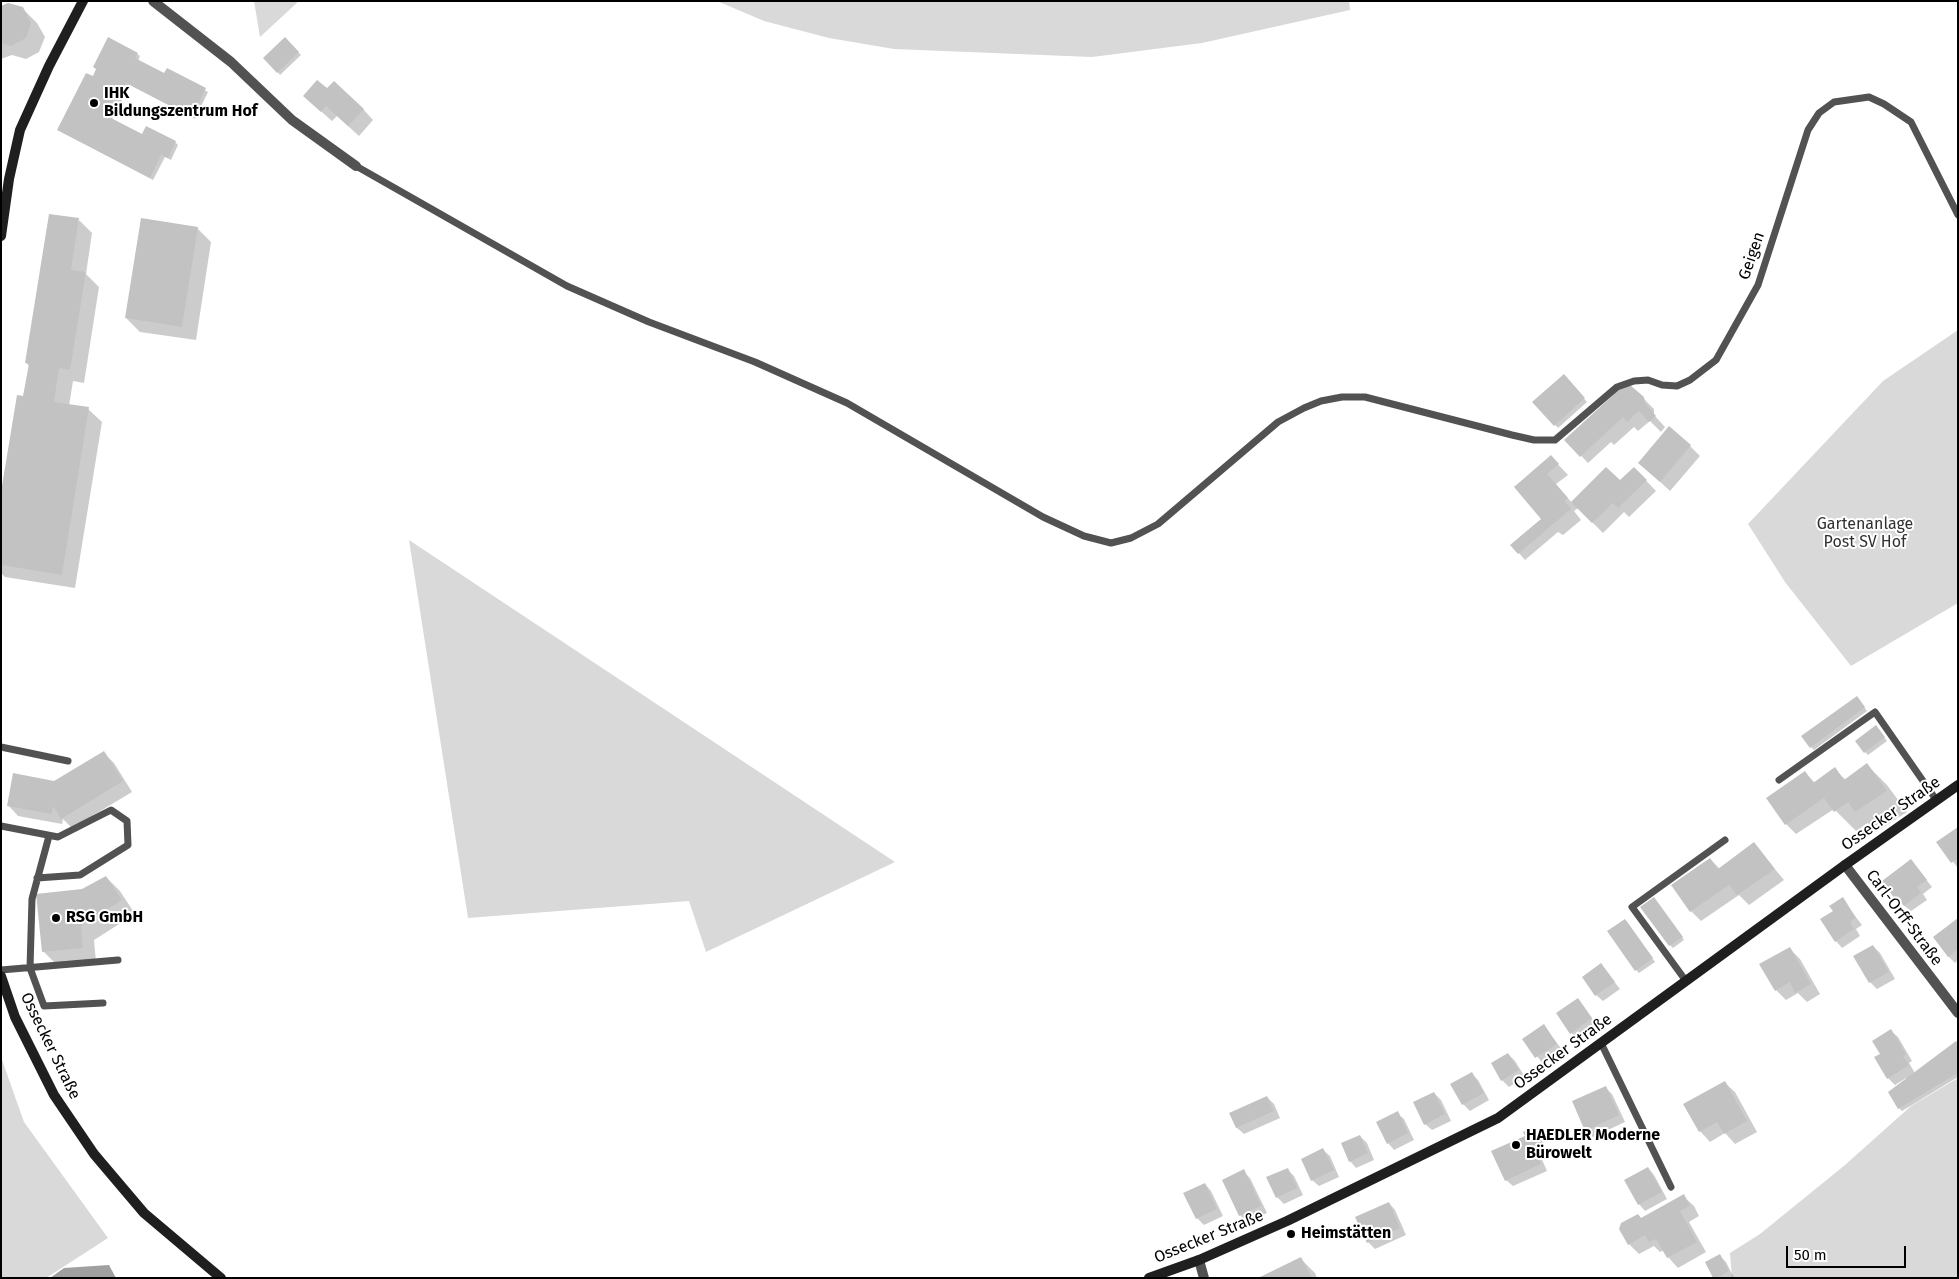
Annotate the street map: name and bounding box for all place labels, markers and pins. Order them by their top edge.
place label: IHK Bildungszentrum Hof [104,84,257,122]
marker: IHK Bildungszentrum Hof [88,97,100,109]
place label: RSG GmbH [66,908,143,928]
marker: RSG GmbH [50,912,62,924]
place label: HAEDLER Moderne Bürowelt [1526,1126,1660,1164]
marker: HAEDLER Moderne Bürowelt [1510,1139,1522,1151]
place label: Heimstätten [1301,1224,1391,1244]
marker: Heimstätten [1285,1228,1297,1240]

